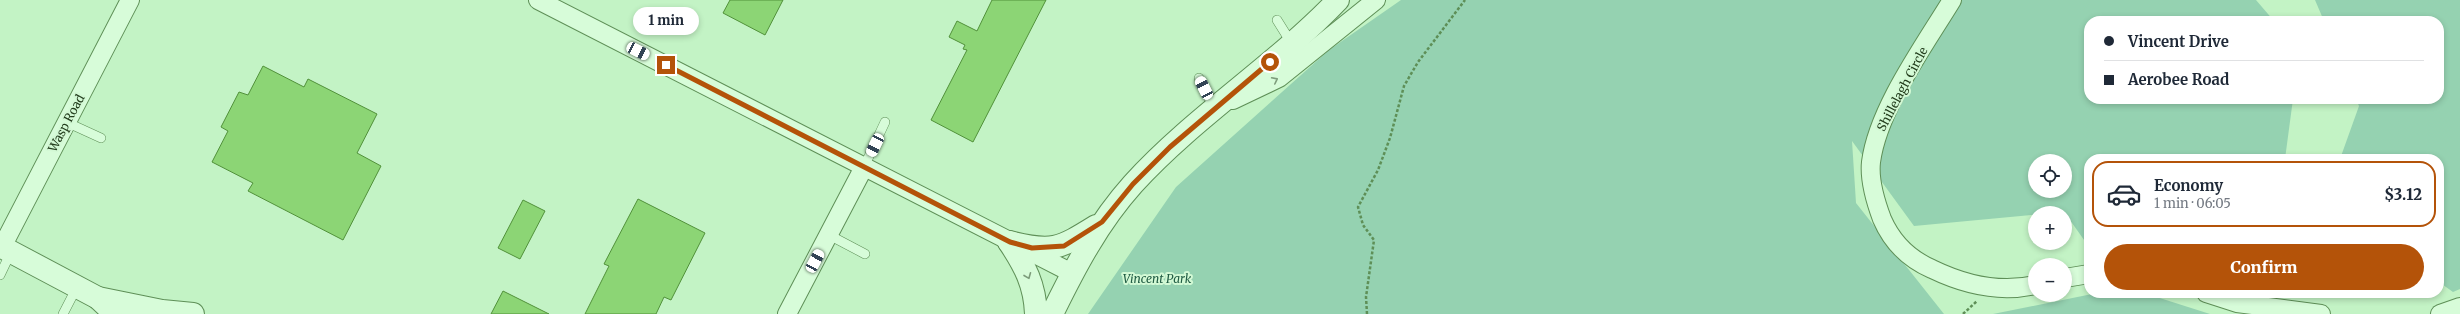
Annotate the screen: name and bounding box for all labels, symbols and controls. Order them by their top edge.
callout: 1 min [633,7,699,35]
text: 1 min [648,12,684,29]
text: Vincent Drive [2128,32,2229,51]
car [625,40,651,62]
street label: Shillelagh Circle [1874,44,1930,134]
route start [1261,53,1279,71]
route end [657,56,675,74]
text: Aerobee Road [2128,70,2229,89]
car [1193,75,1215,101]
one-way arrow [1270,77,1278,85]
street label: Wasp Road [44,92,87,155]
car [864,132,886,158]
map controls [2028,154,2072,302]
button: locate [2028,154,2072,198]
icon: car [2106,176,2142,212]
text: Economy [2154,176,2223,195]
text: $3.12 [2384,185,2422,204]
text: 1 min · 06:05 [2154,195,2231,212]
button: + [2028,206,2072,250]
button: Confirm [2104,244,2424,290]
car [804,248,826,274]
button: − [2028,258,2072,302]
park label: Vincent Park [1123,271,1192,286]
one-way arrow [1024,272,1032,279]

